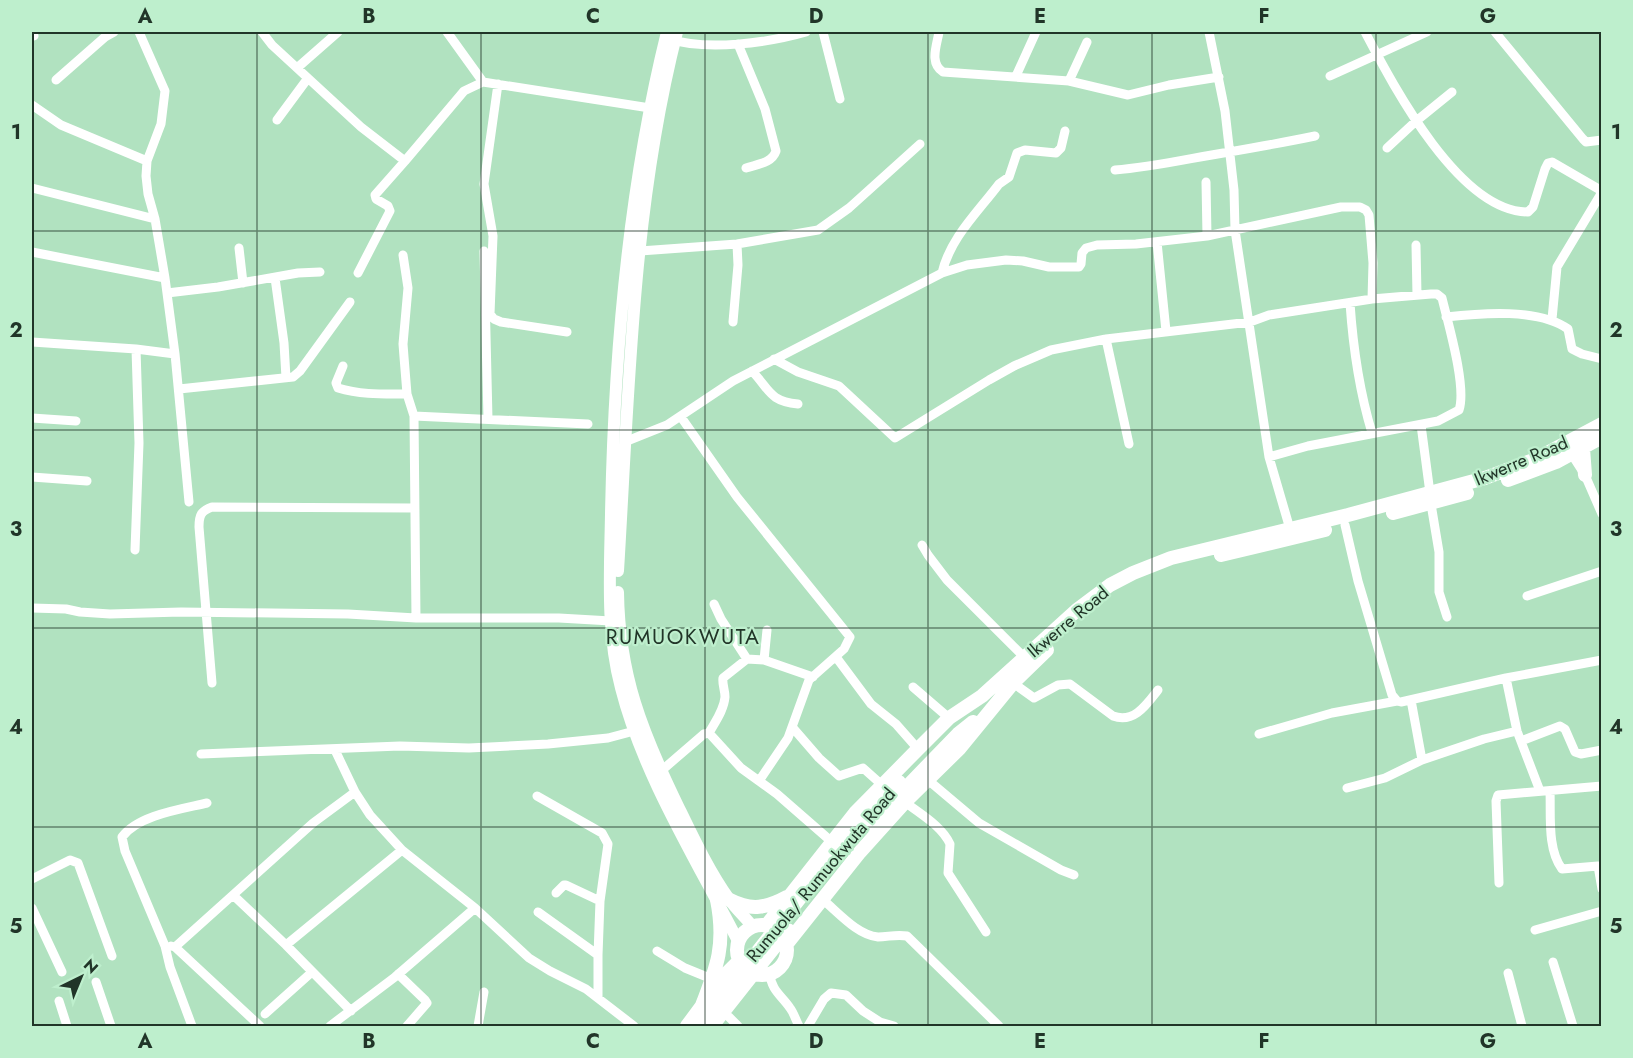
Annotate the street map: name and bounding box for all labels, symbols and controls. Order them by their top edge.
text: A [137,2,153,31]
text: B [362,2,376,31]
text: C [586,2,600,31]
text: D [809,2,823,31]
text: E [1034,2,1046,31]
text: F [1258,2,1270,31]
text: G [1480,2,1496,31]
text: 1 [11,118,21,147]
text: 1 [1611,118,1621,147]
text: 2 [9,316,23,345]
text: 2 [1609,316,1623,345]
street label: Ikwerre Road [1470,430,1572,492]
text: 3 [10,515,22,544]
text: 3 [1610,515,1622,544]
street label: Ikwerre Road [1022,580,1114,664]
district label: RUMUOKWUTA [606,622,760,652]
text: 4 [9,713,23,742]
text: 4 [1609,713,1623,742]
street label: Rumuola/ Rumuokwuta Road [740,782,902,968]
text: 5 [10,912,23,941]
text: 5 [1610,912,1623,941]
north arrow [51,947,111,1007]
text: N [78,954,103,979]
text: A [137,1027,153,1056]
text: B [362,1027,376,1056]
text: C [586,1027,600,1056]
text: D [809,1027,823,1056]
text: E [1034,1027,1046,1056]
text: F [1258,1027,1270,1056]
text: G [1480,1027,1496,1056]

